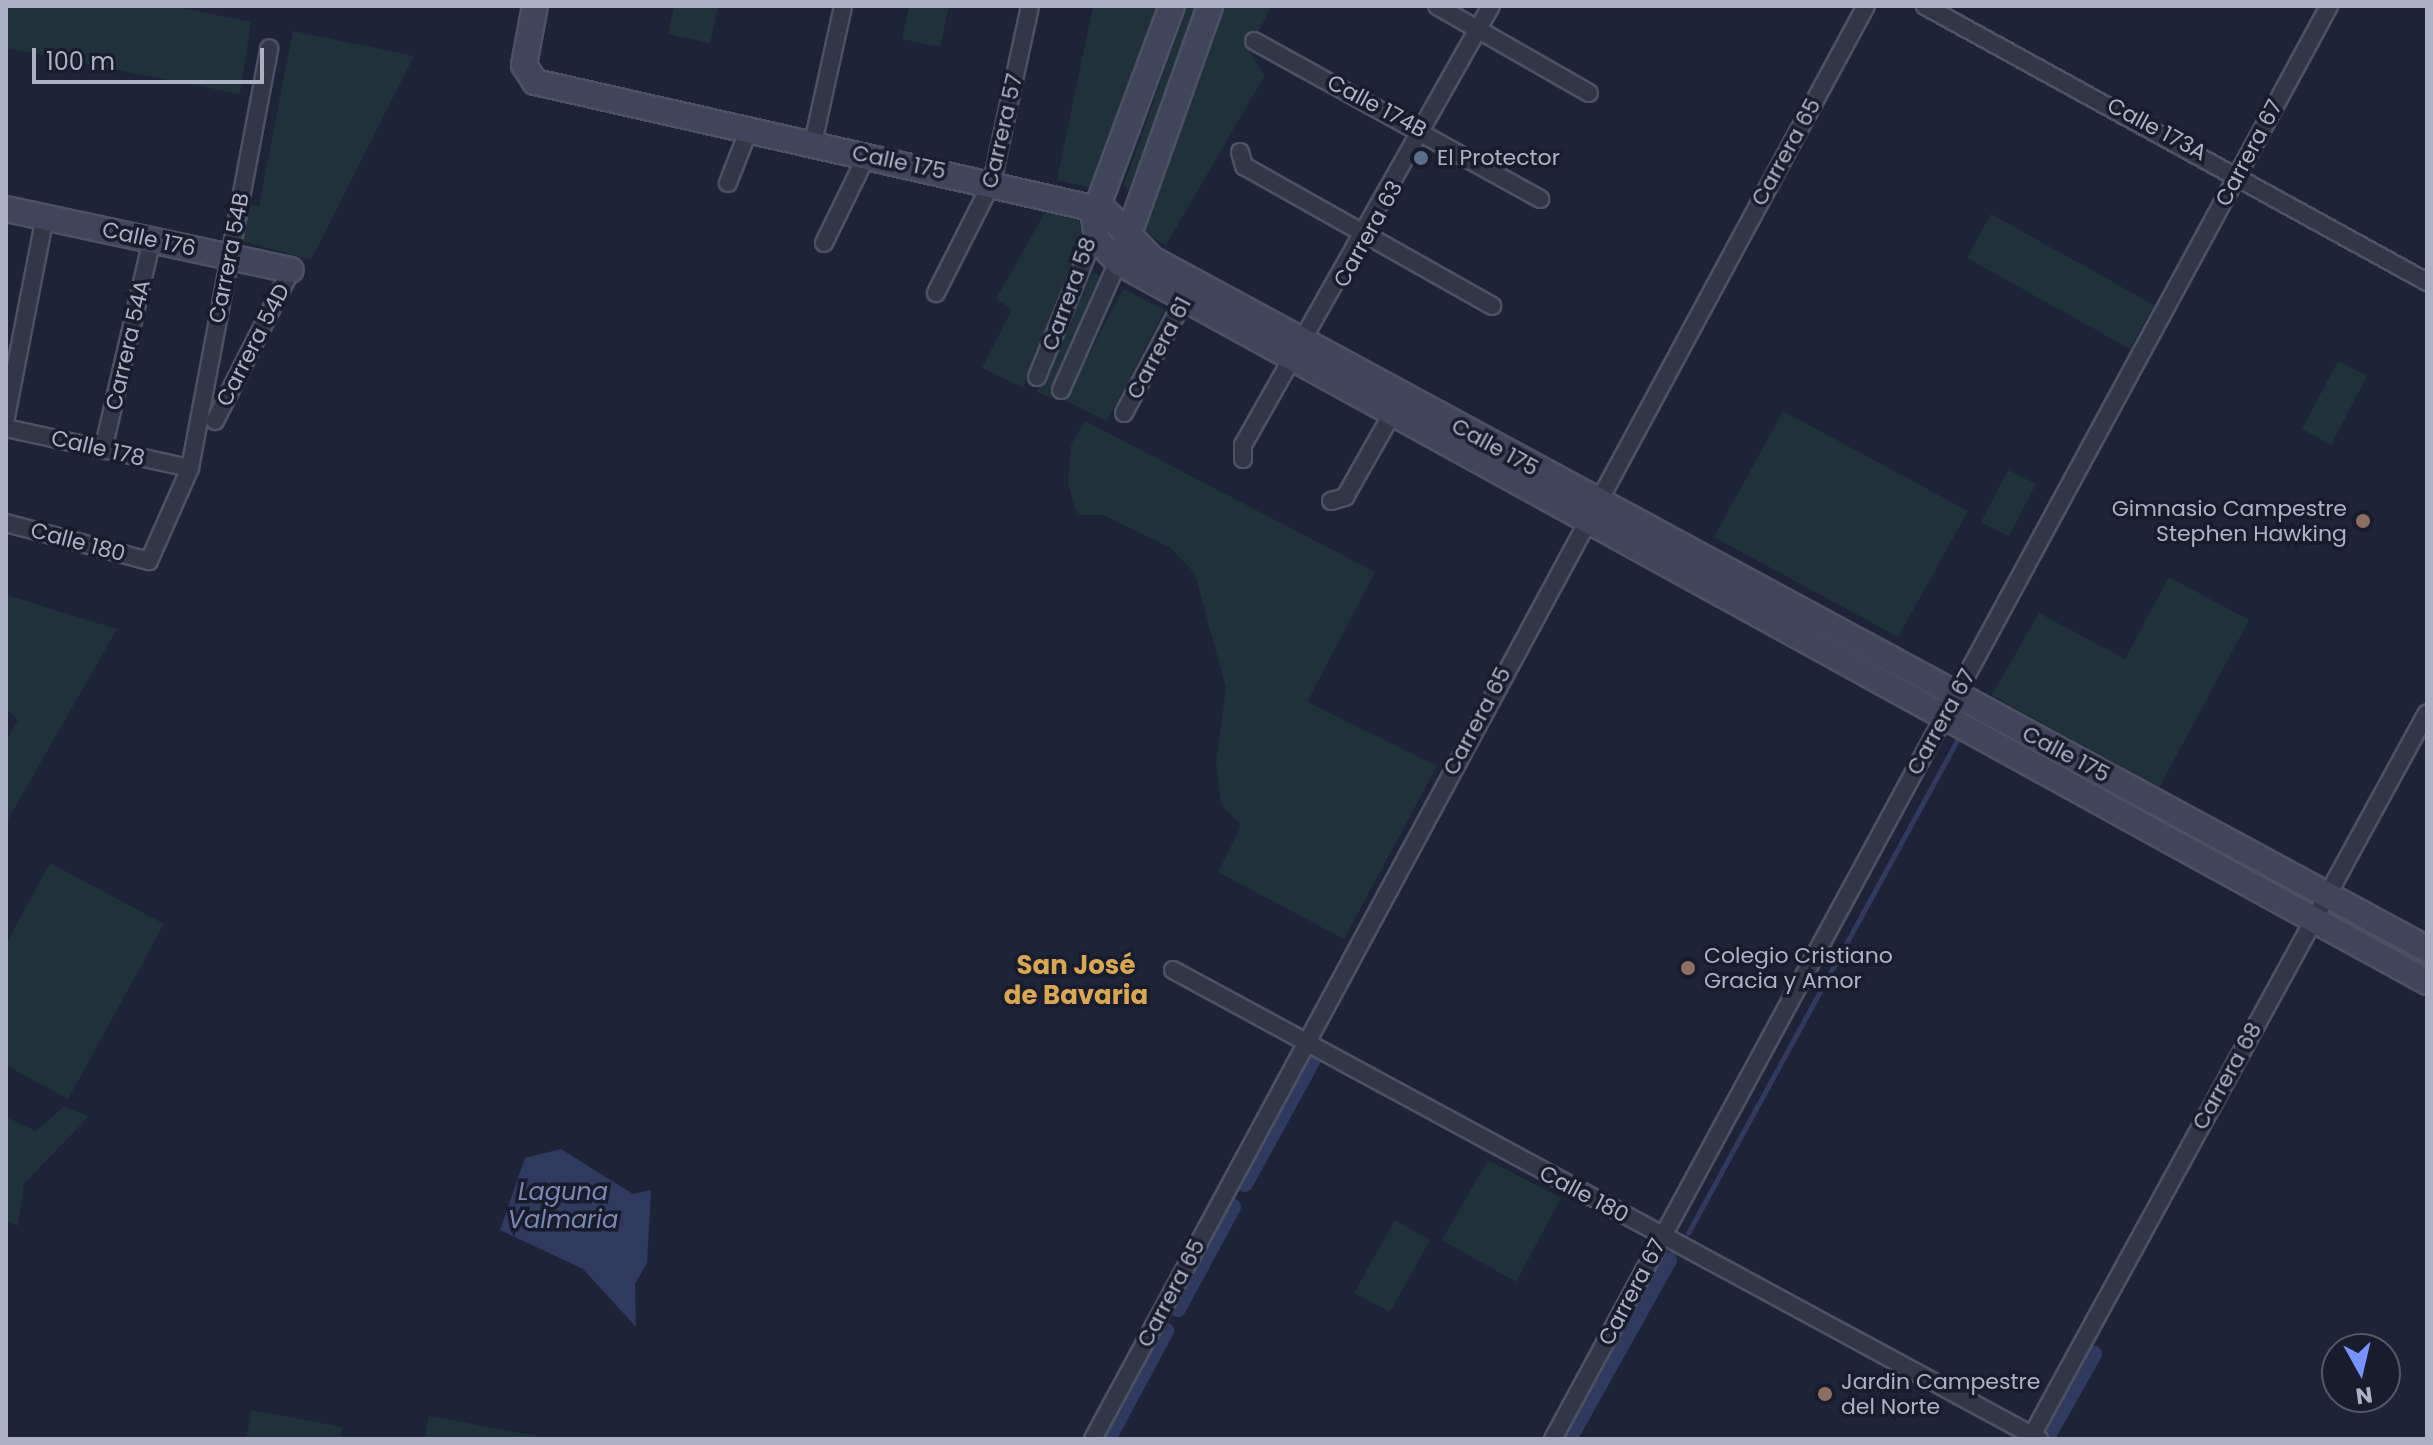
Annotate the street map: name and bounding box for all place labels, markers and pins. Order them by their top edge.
place label: El Protector [1437,145,1560,171]
marker: El Protector [1412,149,1430,167]
place label: Gimnasio Campestre Stephen Hawking [2112,495,2347,546]
marker: Gimnasio Campestre Stephen Hawking [2354,512,2372,530]
place label: Colegio Cristiano Gracia y Amor [1704,942,1893,994]
marker: Colegio Cristiano Gracia y Amor [1679,959,1697,977]
place label: Jardin Campestre del Norte [1841,1368,2040,1420]
marker: Jardin Campestre del Norte [1816,1385,1834,1403]

